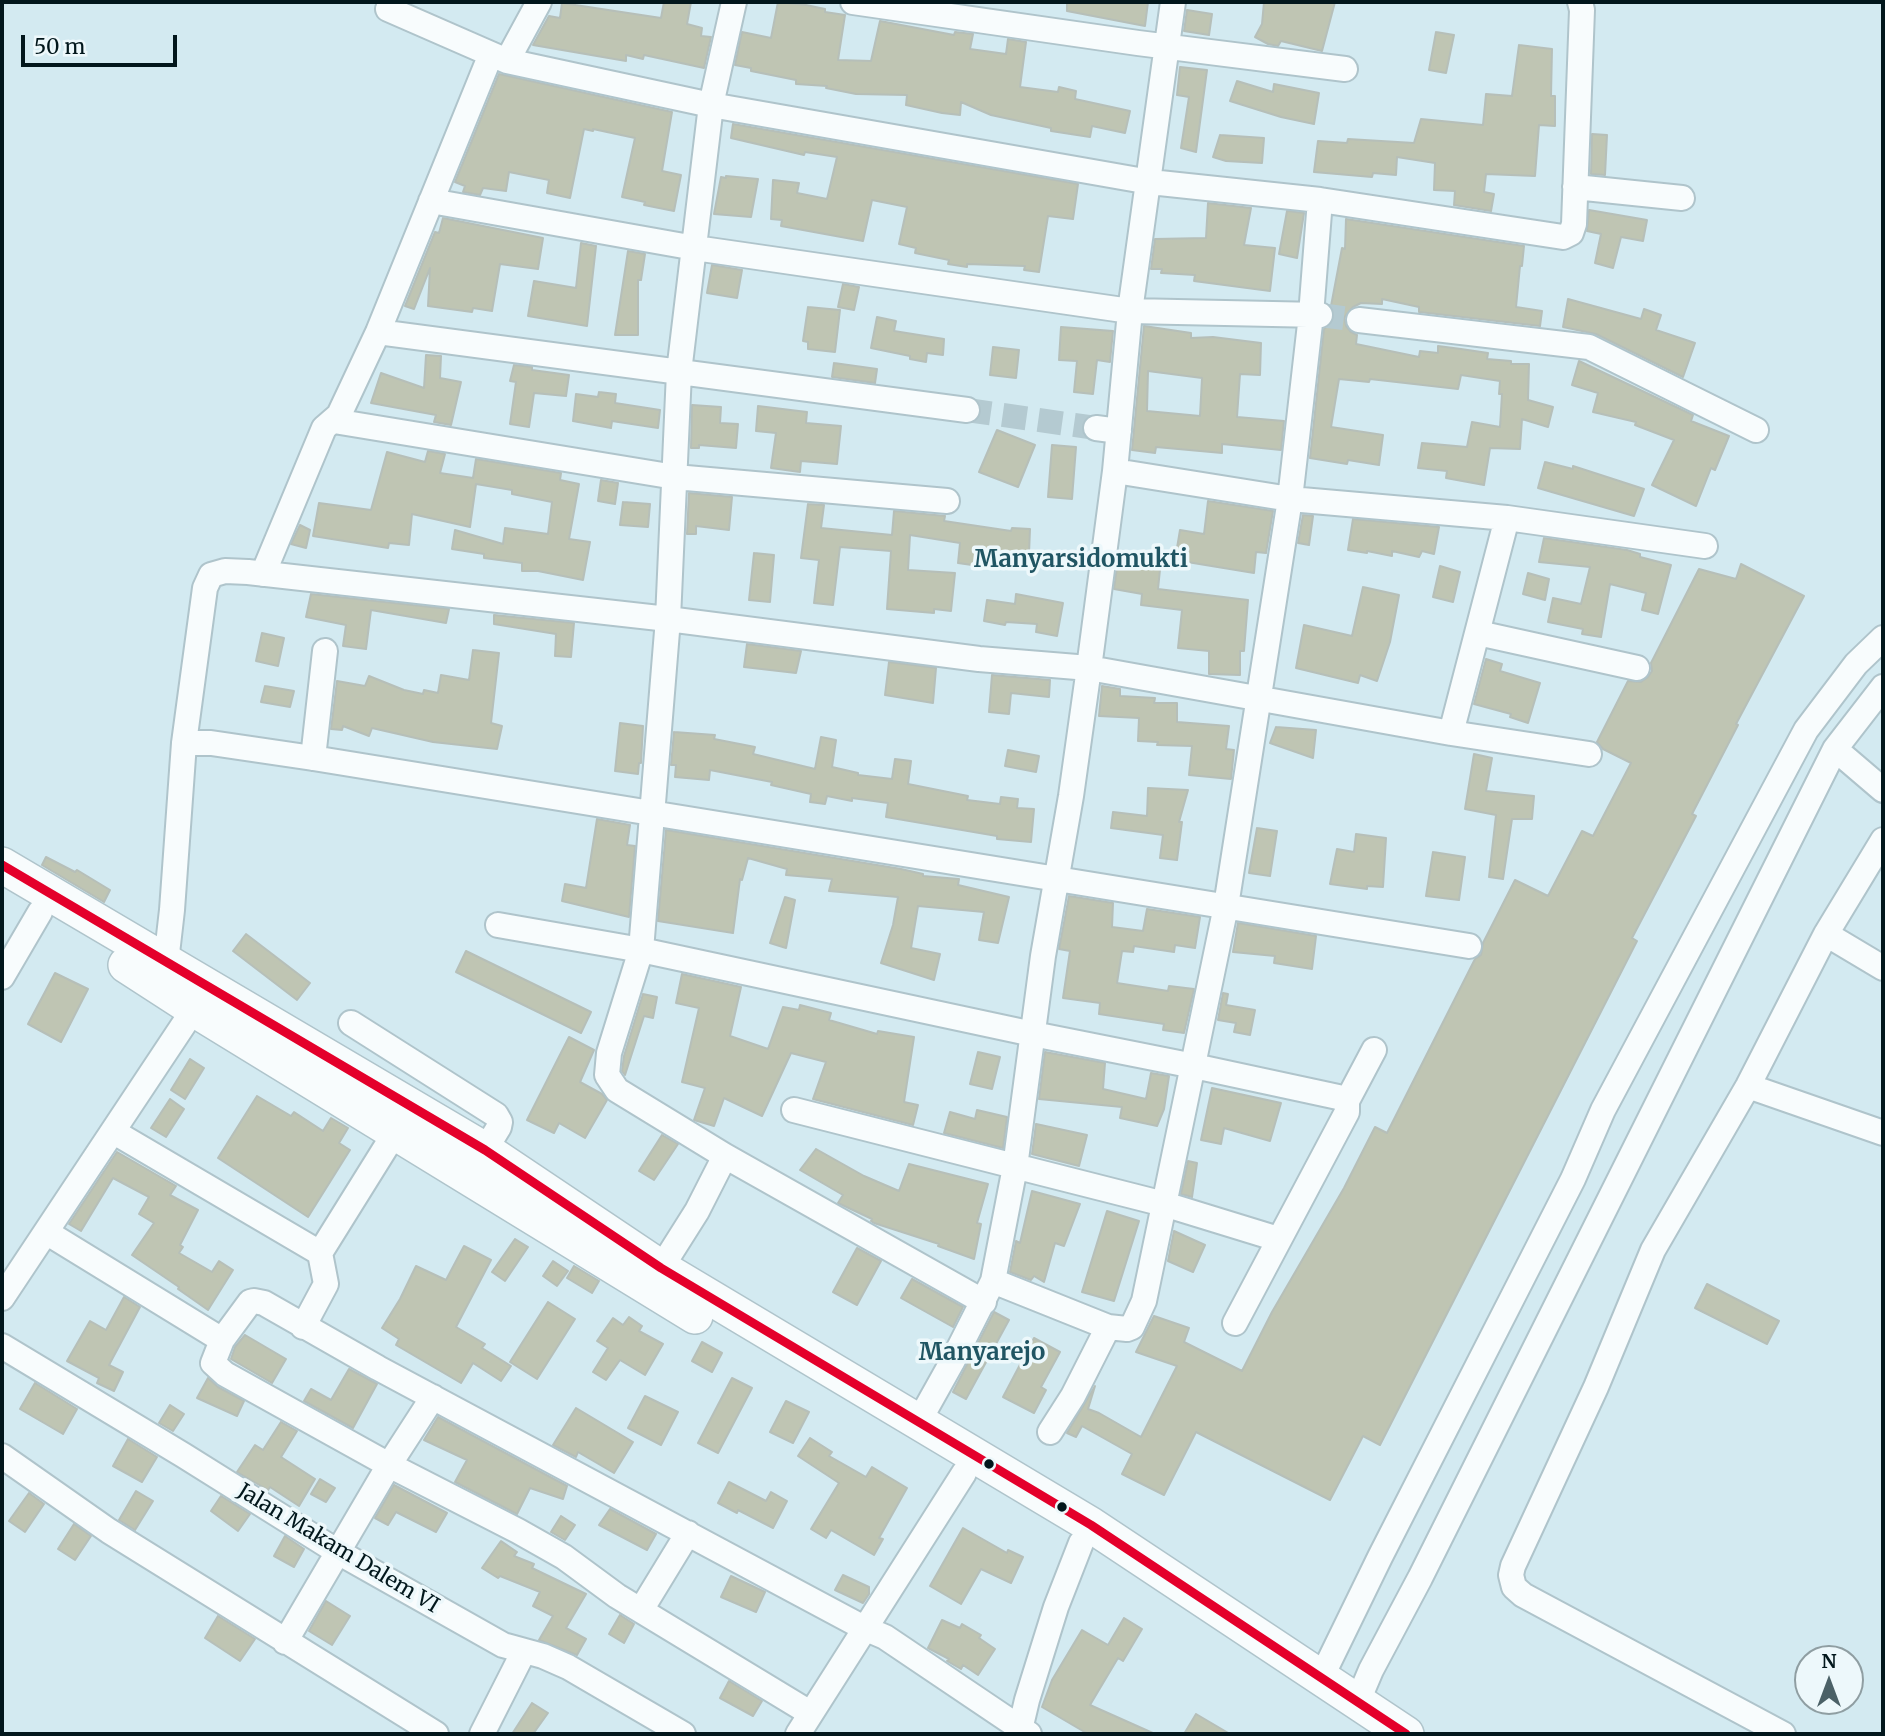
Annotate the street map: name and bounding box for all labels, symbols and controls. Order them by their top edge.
scale bar [24,21,180,65]
text: 50 m [34,33,85,60]
district label: Manyarsidomukti [974,546,1188,574]
district label: Manyarejo [919,1339,1045,1367]
unlabelled marker [982,1457,996,1471]
street label: Jalan Makam Dalem VI [233,1479,443,1619]
unlabelled marker [1055,1500,1069,1514]
north arrow [1794,1645,1864,1715]
text: N [1821,1649,1837,1673]

